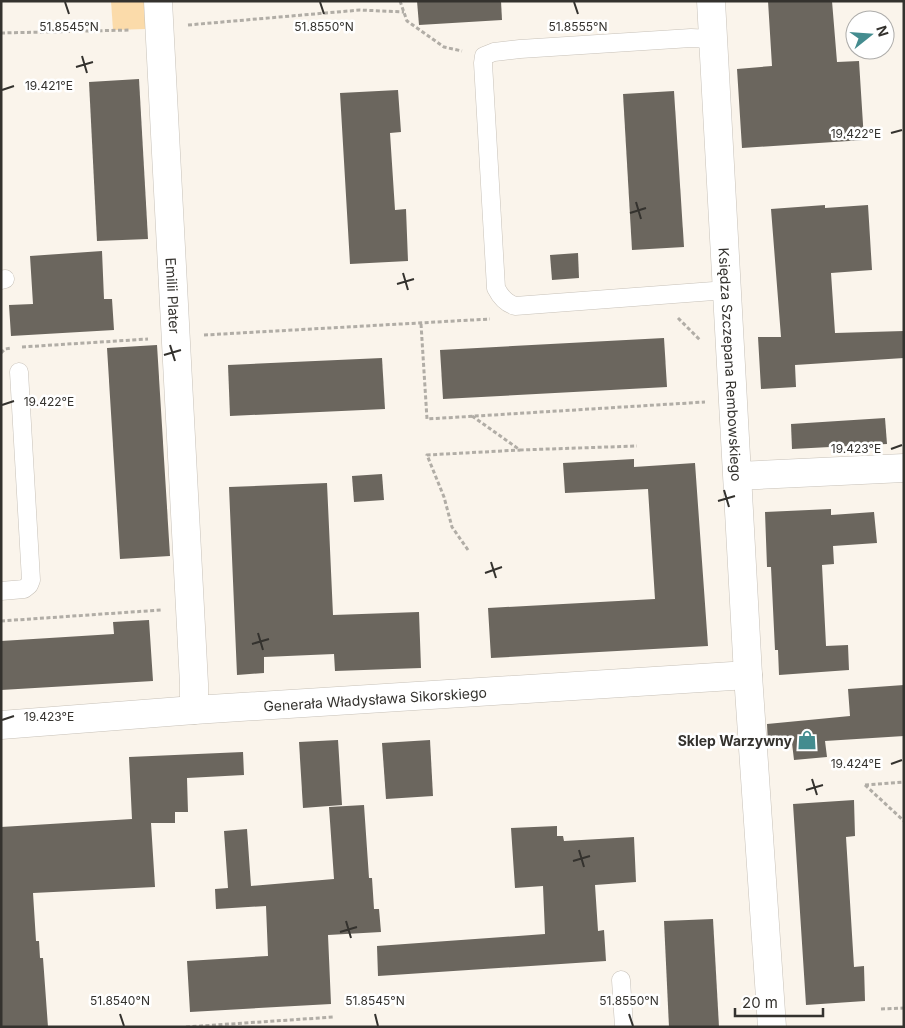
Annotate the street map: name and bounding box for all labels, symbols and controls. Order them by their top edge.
north arrow [845,10,895,60]
text: 51.8545°N [39,19,99,34]
text: 51.8550°N [294,19,354,34]
text: 51.8555°N [548,19,608,34]
text: N [873,23,893,39]
text: 19.421°E [25,78,73,93]
text: 19.422°E [831,126,881,141]
street label: Księdza Szczepana Rembowskiego [716,247,746,482]
street label: Emilii Plater [163,257,184,334]
text: 19.422°E [24,394,74,409]
text: 19.423°E [831,441,881,456]
street label: Generała Władysława Sikorskiego [263,683,487,714]
text: 19.423°E [24,709,74,724]
shop icon: Sklep Warzywny [796,729,818,751]
place label: Sklep Warzywny [678,732,793,749]
text: 19.424°E [831,756,881,771]
scale bar [735,986,822,1018]
text: 51.8540°N [90,993,150,1008]
text: 51.8545°N [345,993,405,1008]
text: 51.8550°N [599,993,659,1008]
text: 20 m [742,993,778,1012]

